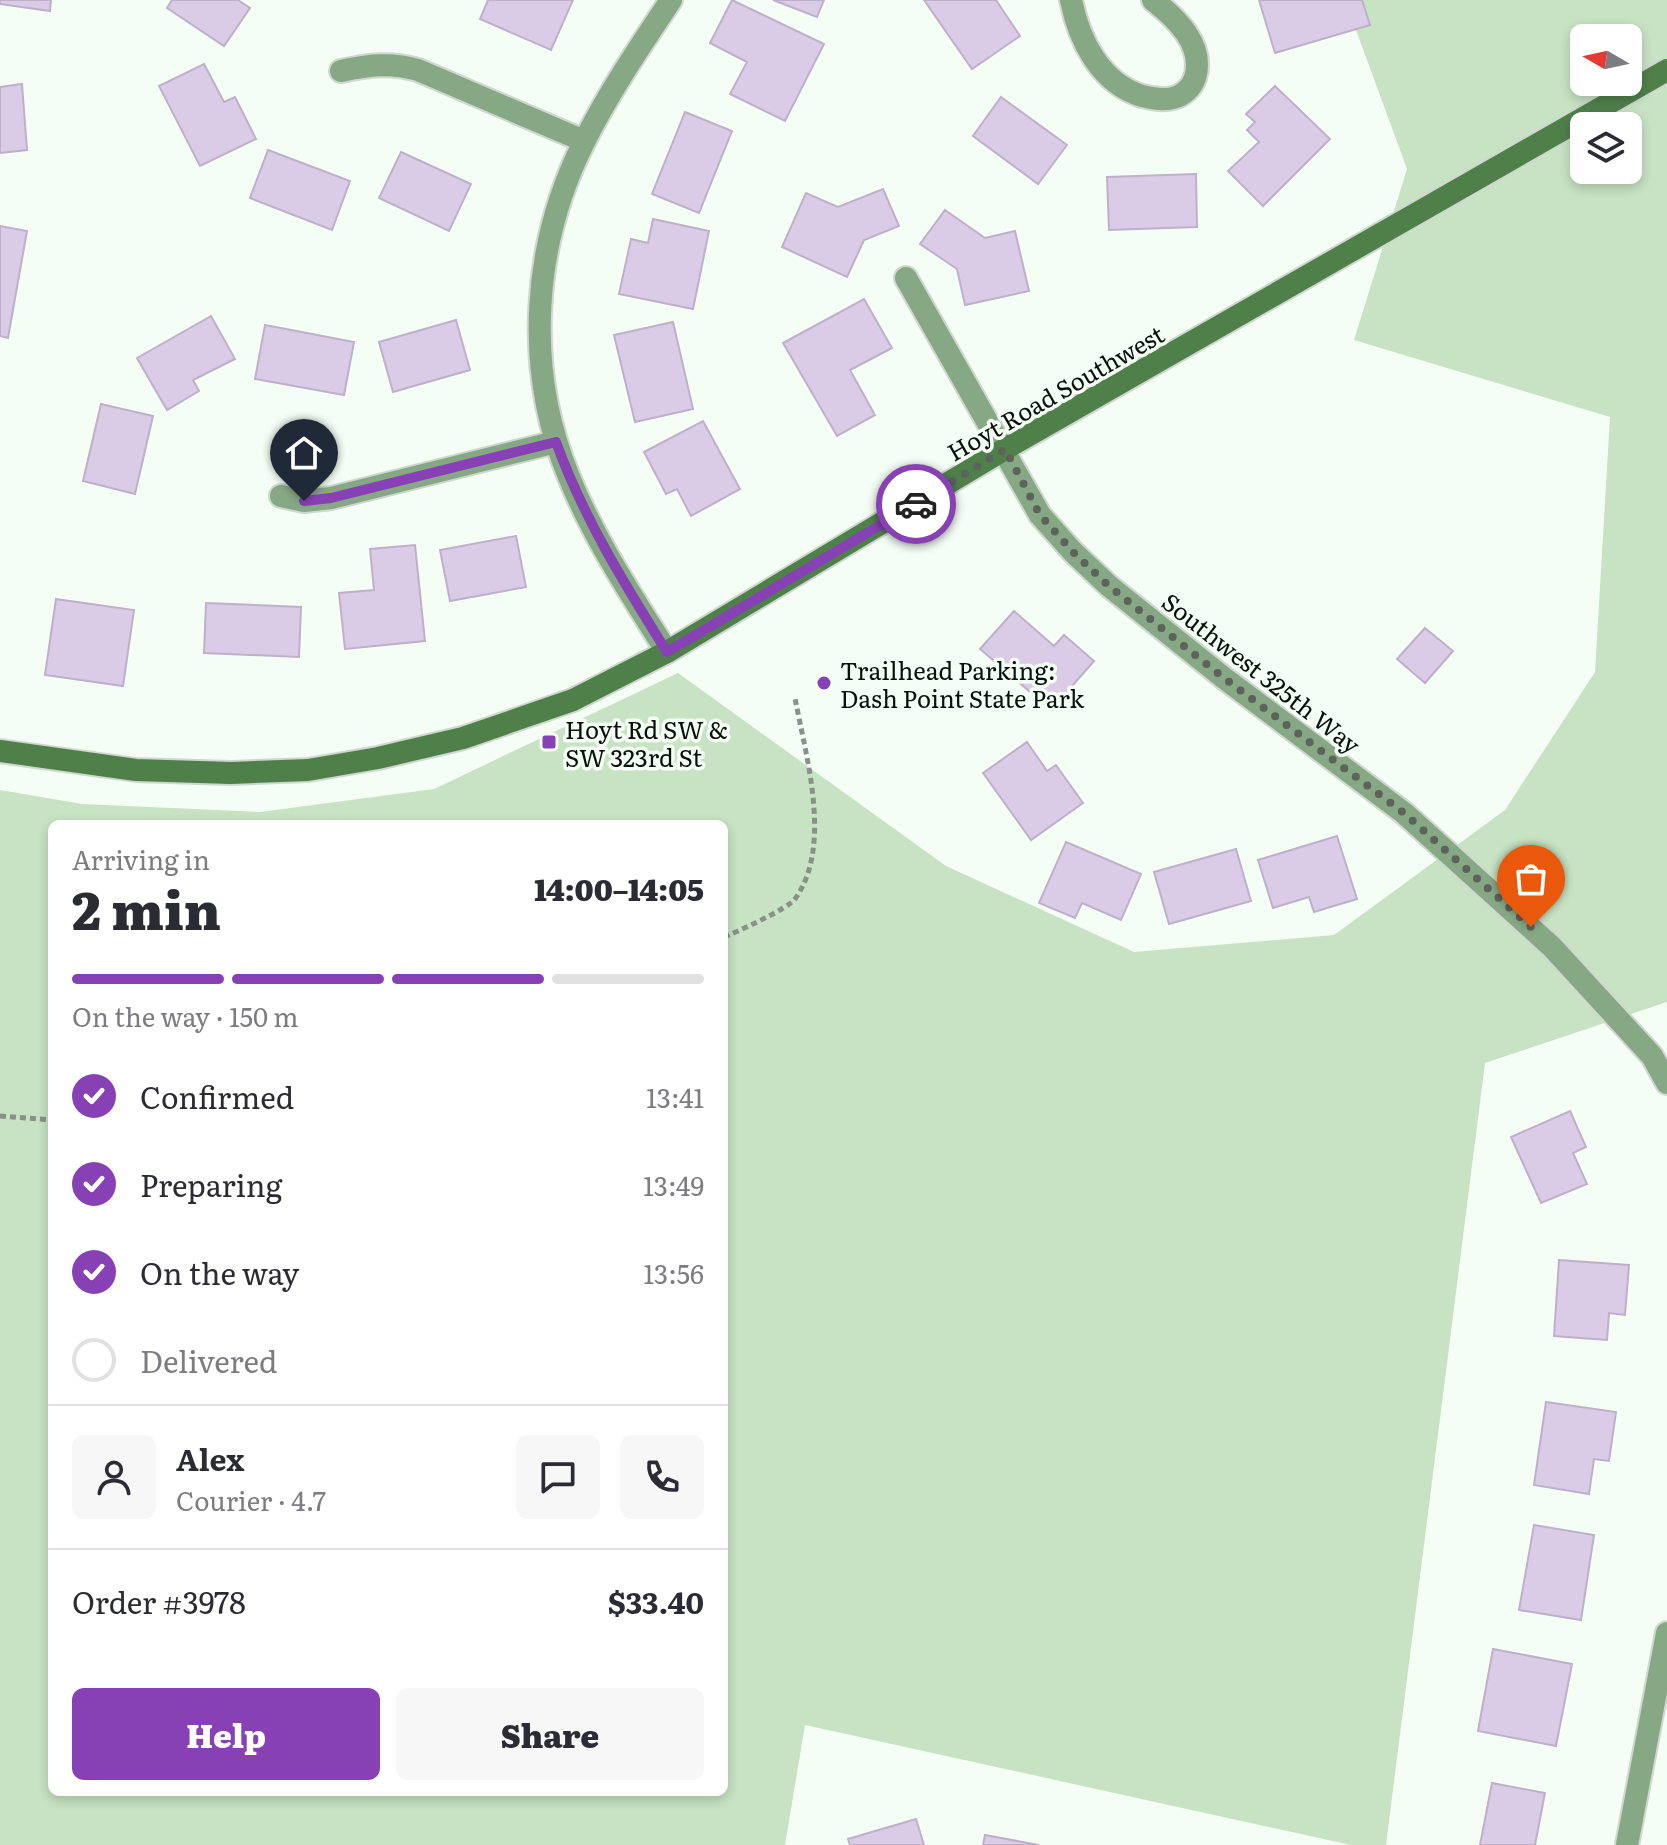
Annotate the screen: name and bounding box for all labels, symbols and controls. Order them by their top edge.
north arrow [1570,24,1642,96]
map controls [1570,24,1642,184]
button: layers [1570,112,1642,184]
street label: Hoyt Road Southwest [940,315,1170,468]
pin [270,419,338,501]
icon: home [282,431,326,475]
courier [876,464,956,544]
icon: car [894,482,938,526]
street label: Southwest 325th Way [1155,583,1369,761]
place label: Trailhead Parking: Dash Point State Park [840,652,1084,715]
marker: Trailhead Parking: Dash Point State Park [815,674,833,692]
place label: Hoyt Rd SW & SW 323rd St [565,711,728,774]
marker: Hoyt Rd SW & SW 323rd St [540,733,558,751]
text: Arriving in [72,839,210,878]
pin [1497,845,1565,927]
icon: bag [1509,857,1553,901]
text: 14:00–14:05 [534,866,704,910]
text: 2 min [72,869,221,946]
text: On the way · 150 m [72,996,298,1035]
icon: check [72,1074,116,1118]
text: Confirmed [140,1074,294,1118]
text: 13:41 [646,1077,704,1116]
icon: check [72,1162,116,1206]
text: Preparing [140,1162,282,1206]
text: 13:49 [643,1165,704,1204]
icon: check [72,1250,116,1294]
text: On the way [140,1250,299,1294]
text: 13:56 [643,1253,704,1292]
text: Delivered [140,1338,277,1382]
button: person [72,1435,156,1519]
button: chat [516,1435,600,1519]
button: phone [620,1435,704,1519]
text: Alex [176,1436,244,1480]
text: Courier · 4.7 [176,1480,326,1519]
text: Order #3978 [72,1579,246,1623]
text: $33.40 [608,1579,704,1623]
button: Help [72,1688,380,1780]
button: Share [396,1688,704,1780]

